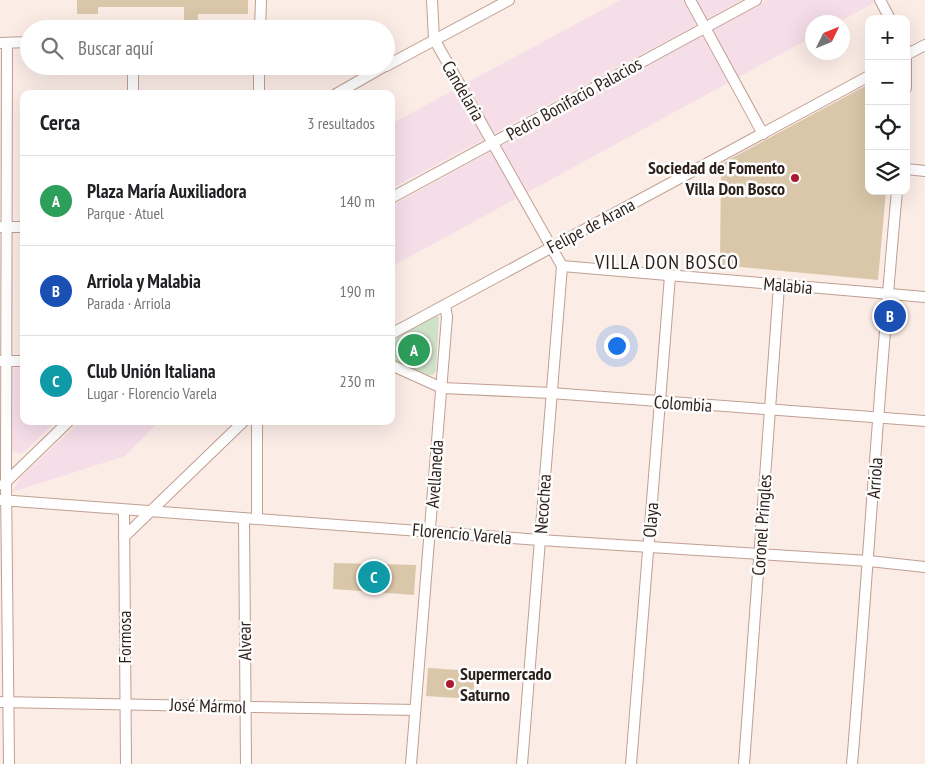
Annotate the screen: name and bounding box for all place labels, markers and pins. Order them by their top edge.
place label: Sociedad de Fomento Villa Don Bosco [648,156,785,200]
marker: Sociedad de Fomento Villa Don Bosco [789,172,801,184]
pin: B [874,297,906,335]
pin: A [398,331,430,369]
pin: C [358,558,390,596]
place label: Supermercado Saturno [460,662,552,706]
marker: Supermercado Saturno [444,678,456,690]

